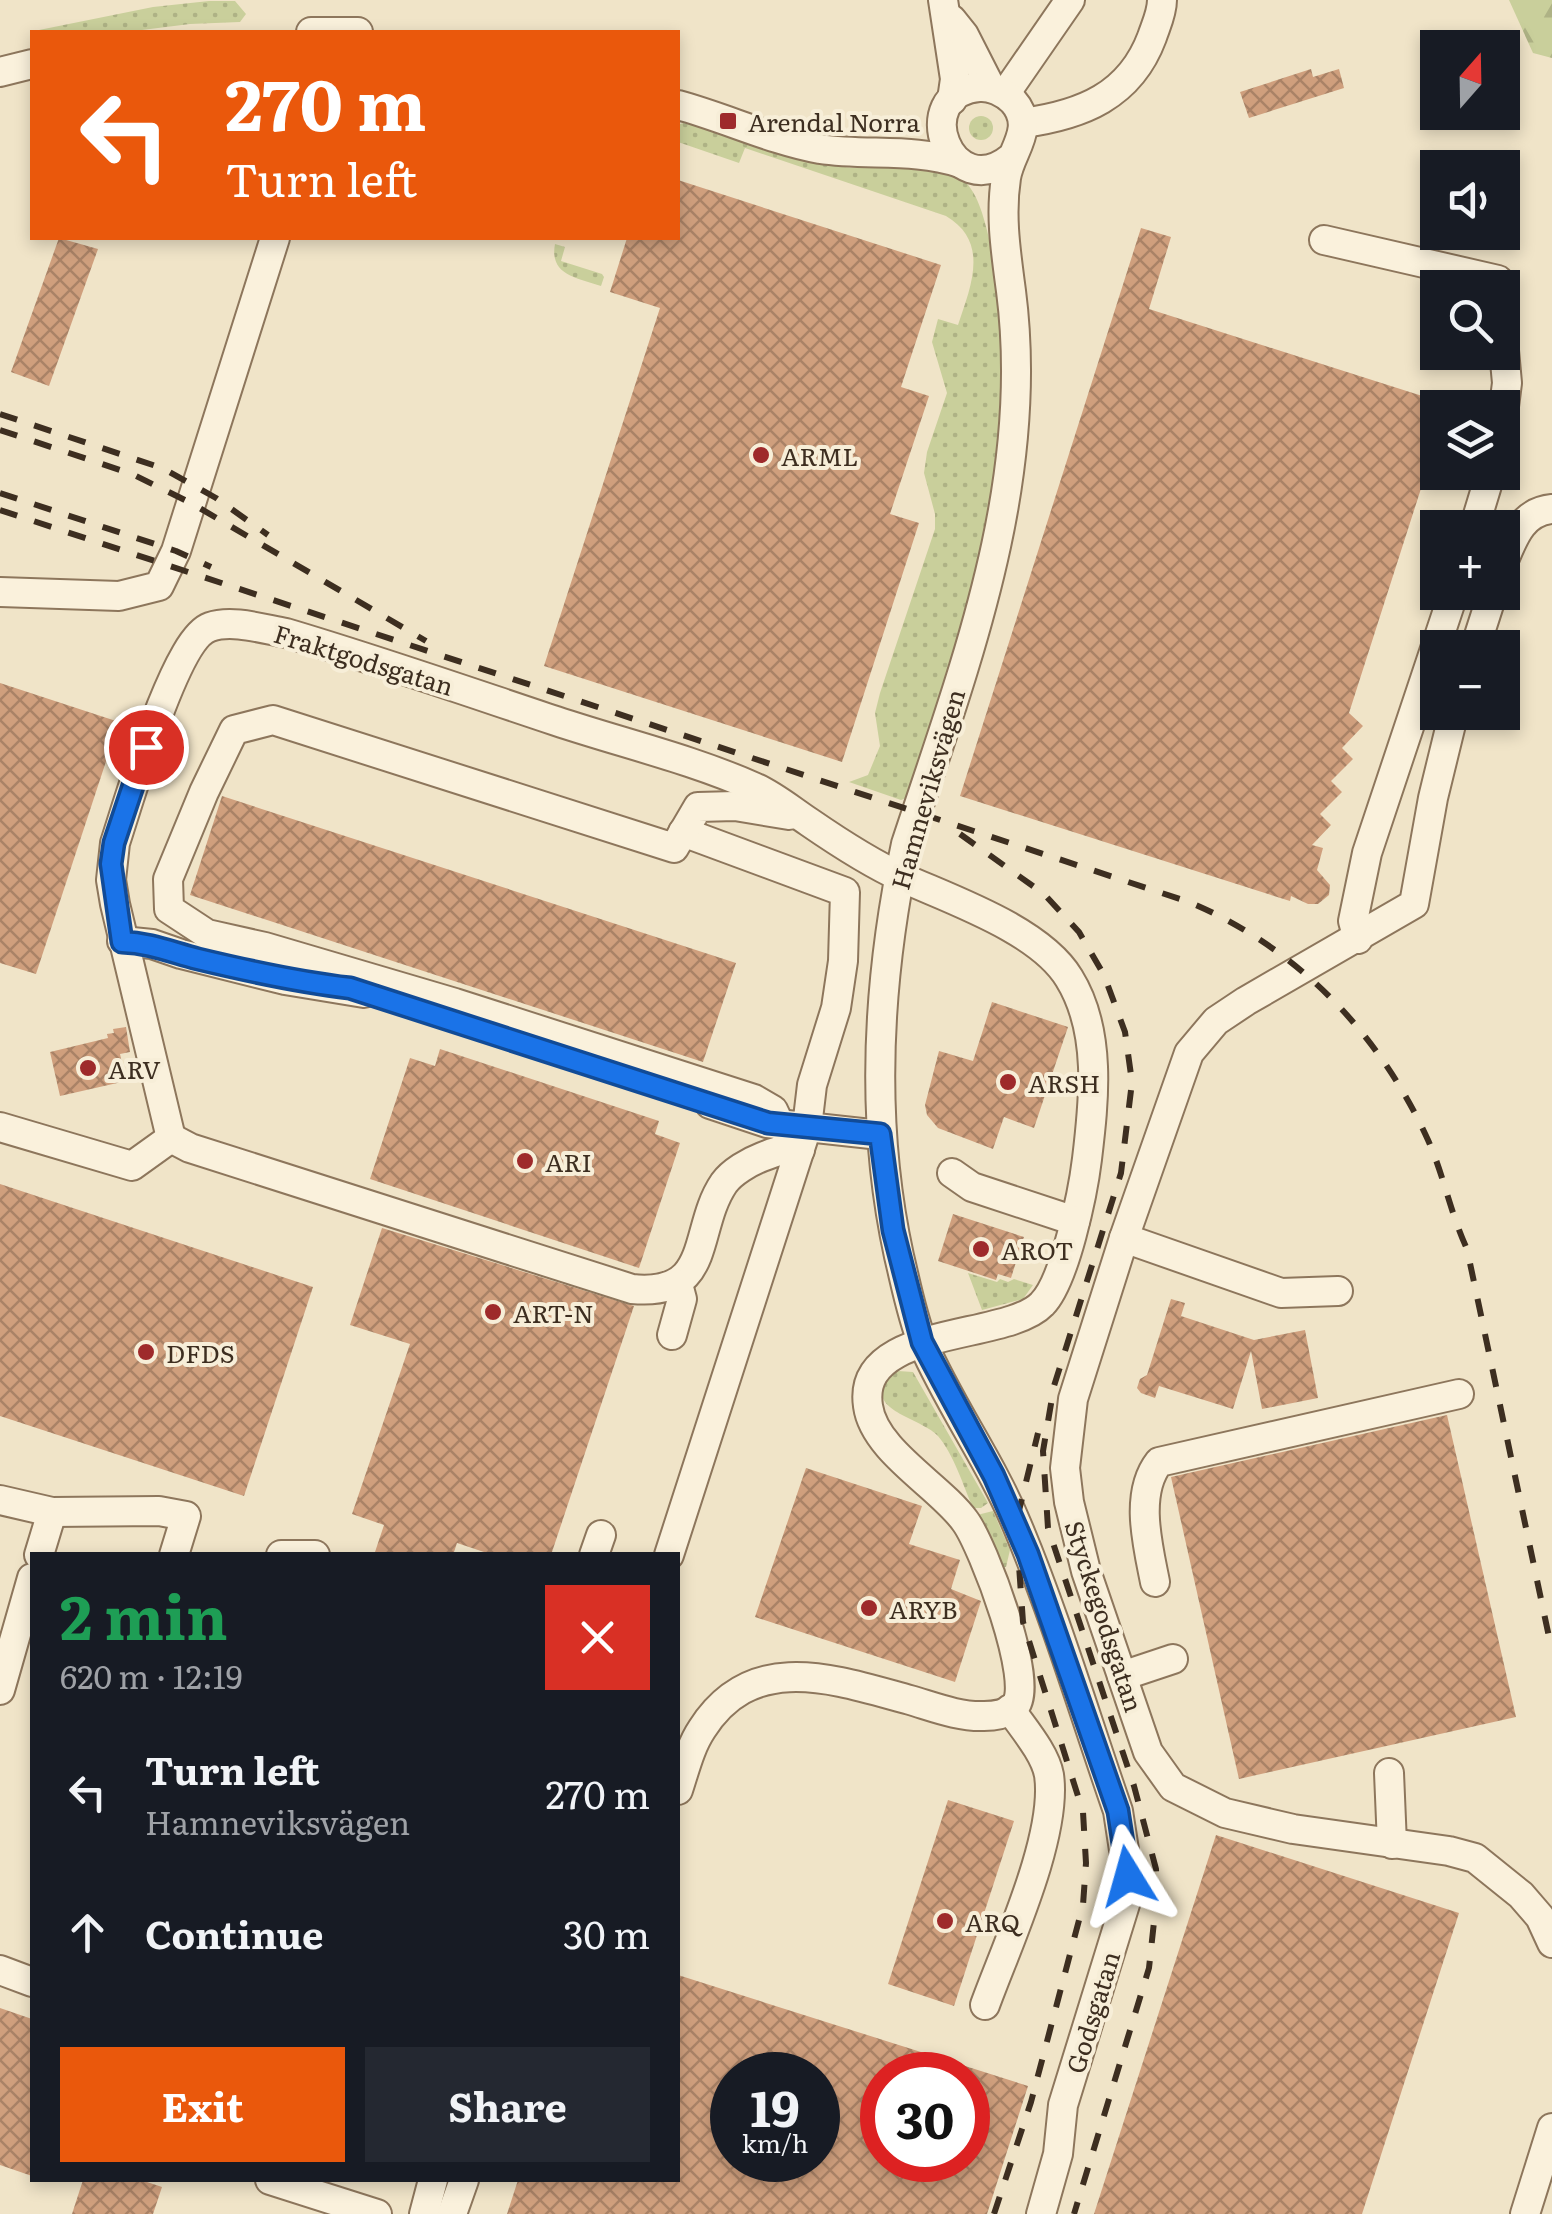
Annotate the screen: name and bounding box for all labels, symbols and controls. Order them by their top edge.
north arrow [1420,30,1520,130]
map controls [1420,30,1520,730]
text: 270 m [225,49,427,153]
icon: left [60,70,190,200]
place label: Arendal Norra [748,103,920,140]
marker: Arendal Norra [717,110,739,132]
text: Turn left [225,144,417,211]
button: sound [1420,150,1520,250]
button: search [1420,270,1520,370]
button: layers [1420,390,1520,490]
place label: ARML [781,437,859,474]
marker: ARML [750,444,772,466]
button: + [1420,510,1520,610]
street label: Fraktgodsgatan [270,614,458,704]
button: − [1420,630,1520,730]
street label: Hamneviksvägen [881,684,973,894]
pin [104,705,189,790]
icon: arrive [119,720,174,775]
place label: ARV [108,1050,161,1087]
marker: ARV [77,1057,99,1079]
place label: ARSH [1028,1064,1100,1101]
marker: ARSH [997,1071,1019,1093]
place label: ARI [545,1143,592,1180]
marker: ARI [514,1150,536,1172]
place label: AROT [1001,1231,1073,1268]
marker: AROT [970,1238,992,1260]
place label: ART-N [513,1294,594,1331]
marker: ART-N [482,1301,504,1323]
place label: DFDS [166,1334,235,1371]
marker: DFDS [135,1341,157,1363]
street label: Styckegodsgatan [1057,1515,1153,1717]
text: 2 min [60,1569,228,1658]
button: close [545,1585,650,1690]
place label: ARYB [889,1590,958,1627]
marker: ARYB [858,1597,880,1619]
text: 620 m · 12:19 [60,1651,242,1699]
text: Turn left [145,1740,320,1797]
text: 270 m [545,1764,650,1821]
icon: left [60,1765,115,1820]
text: Hamneviksvägen [145,1797,410,1845]
position arrow [1076,1824,1180,1928]
place label: ARQ [965,1903,1023,1940]
text: Continue [145,1904,323,1961]
text: 30 m [563,1904,650,1961]
icon: ahead [60,1905,115,1960]
marker: ARQ [934,1910,956,1932]
street label: Godsgatan [1056,1946,1128,2078]
button: Exit [60,2047,345,2162]
button: Share [365,2047,650,2162]
speed limit sign: 30 [860,2052,990,2182]
text: 19 [750,2068,800,2142]
text: km/h [742,2124,808,2161]

